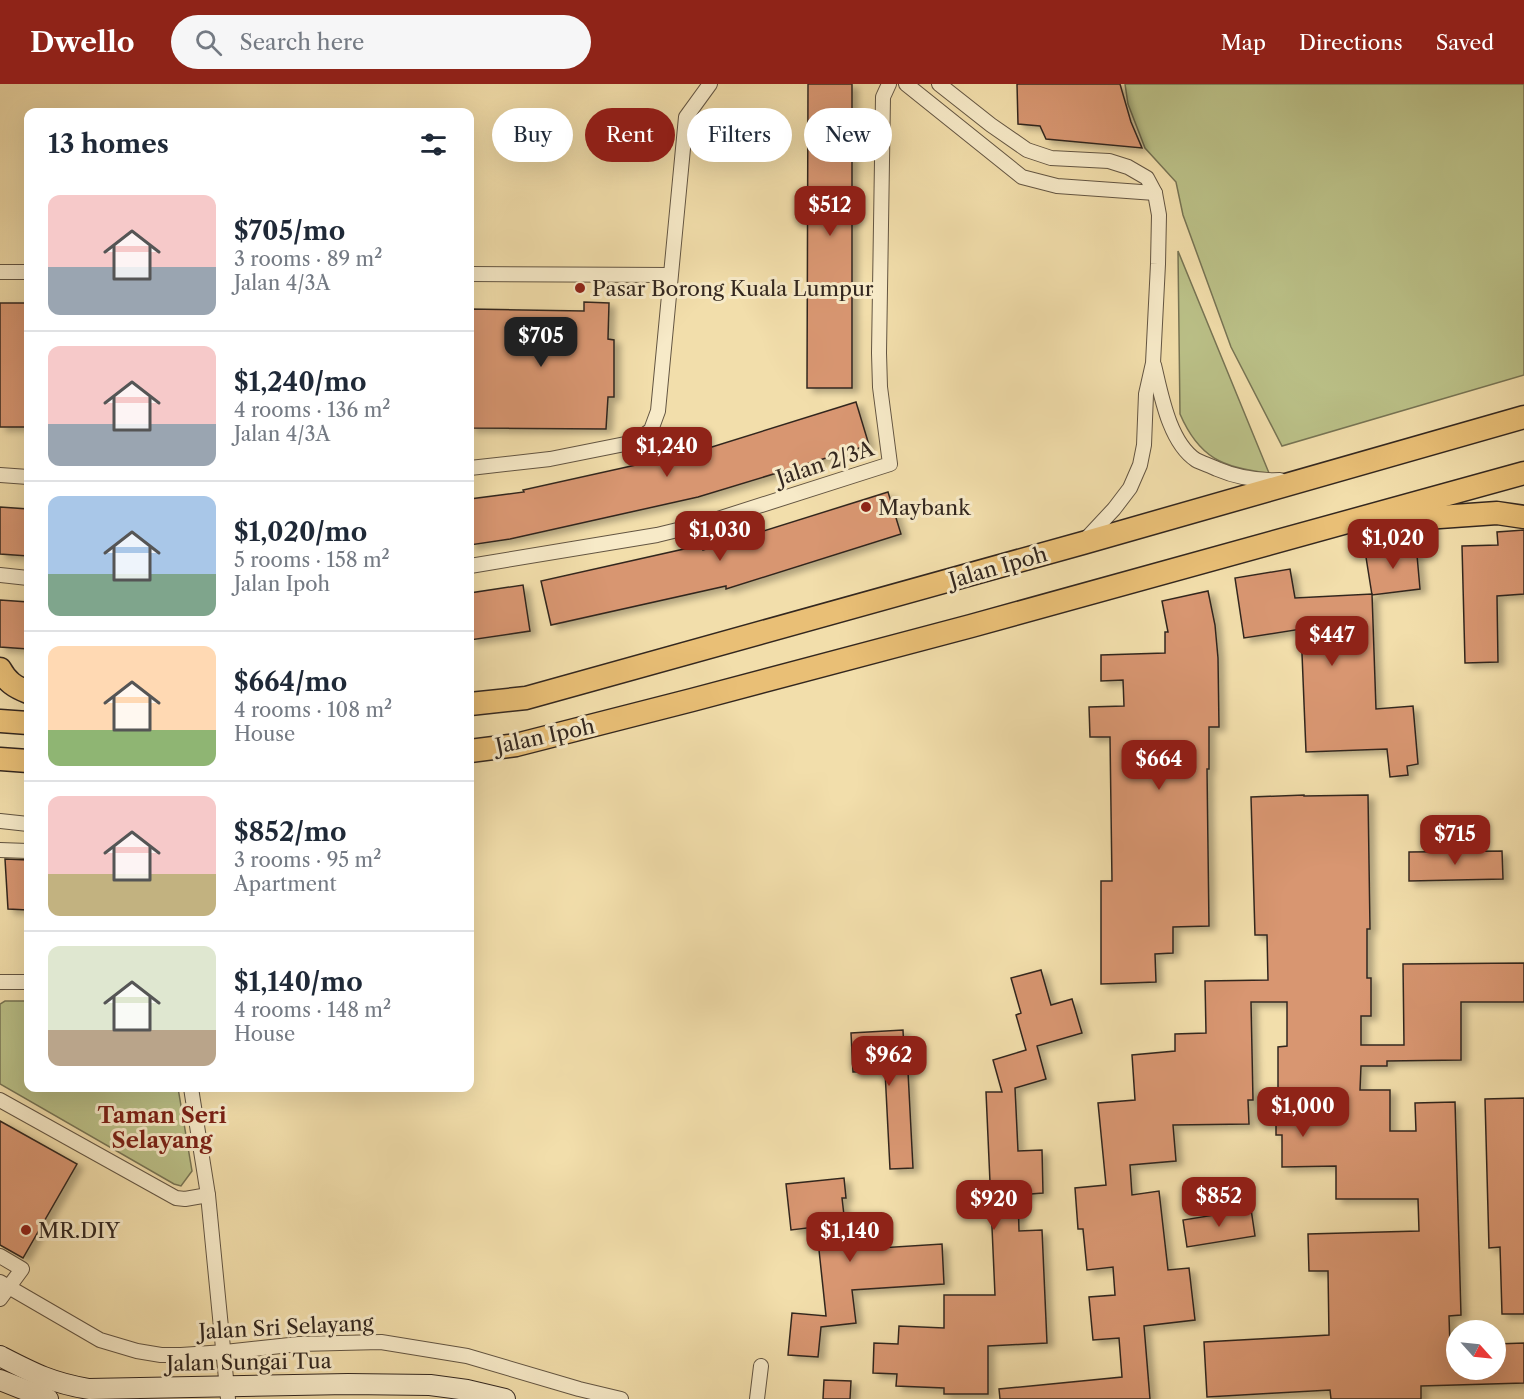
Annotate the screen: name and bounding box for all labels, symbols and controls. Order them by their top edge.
search box [171,15,591,69]
text: Dwello [30,25,135,59]
icon: search [192,26,225,59]
text: Search here [240,29,364,56]
text: Map [1221,30,1266,55]
text: Directions [1299,30,1403,55]
text: Saved [1436,30,1494,55]
chip: Buy [492,108,573,162]
chip: Rent [585,108,675,162]
chip: Filters [687,108,792,162]
chip: New [804,108,892,162]
text: 13 homes [48,128,169,160]
icon: filters [417,128,450,161]
pin: $512 [794,186,866,237]
text: $512 [808,193,852,217]
text: $705/mo [234,215,345,247]
icon: home [96,219,168,291]
text: 3 rooms · 89 m² [234,247,382,271]
text: Jalan 4/3A [234,271,330,295]
place label: Pasar Borong Kuala Lumpur [592,276,874,301]
marker: Pasar Borong Kuala Lumpur [573,281,587,295]
pin: $705 [505,317,577,368]
text: $705 [518,324,564,348]
text: $1,240/mo [234,366,366,398]
icon: home [96,370,168,442]
text: 4 rooms · 136 m² [234,398,390,422]
text: Jalan 4/3A [234,422,330,446]
pin: $1,240 [618,427,716,478]
text: $1,240 [636,434,698,458]
street label: Jalan 2/3A [770,435,877,491]
place label: Maybank [878,495,971,520]
marker: Maybank [859,500,873,514]
pin: $1,030 [671,511,769,562]
text: $1,020/mo [234,516,367,548]
text: $1,030 [689,518,751,542]
pin: $1,020 [1344,519,1442,570]
icon: home [96,520,168,592]
text: $1,020 [1362,526,1424,550]
street label: Jalan Ipoh [943,541,1050,594]
text: 5 rooms · 158 m² [234,548,390,572]
text: Jalan Ipoh [234,572,330,596]
pin: $447 [1296,616,1368,667]
text: $447 [1309,623,1355,647]
text: $664/mo [234,666,347,698]
icon: home [96,670,168,742]
text: 4 rooms · 108 m² [234,698,392,722]
street label: Jalan Ipoh [490,713,597,759]
text: House [234,722,295,746]
pin: $664 [1123,740,1195,791]
text: $664 [1136,747,1182,771]
pin: $715 [1419,815,1491,866]
text: $852/mo [234,816,346,848]
icon: home [96,820,168,892]
text: $715 [1434,822,1476,846]
text: 3 rooms · 95 m² [234,848,381,872]
text: Apartment [234,872,337,896]
text: $1,140/mo [234,966,363,998]
icon: home [96,970,168,1042]
text: 4 rooms · 148 m² [234,998,391,1022]
text: House [234,1022,295,1046]
pin: $962 [853,1036,925,1087]
text: $962 [866,1043,912,1067]
pin: $1,000 [1254,1087,1352,1138]
text: $1,000 [1271,1094,1335,1118]
district label: Taman Seri Selayang [97,1102,227,1154]
pin: $852 [1183,1177,1255,1228]
pin: $920 [958,1180,1030,1231]
text: $852 [1196,1184,1242,1208]
text: $920 [970,1187,1018,1211]
pin: $1,140 [801,1212,899,1263]
place label: MR.DIY [38,1218,121,1243]
text: $1,140 [820,1219,880,1243]
marker: MR.DIY [19,1223,33,1237]
street label: Jalan Sri Selayang [195,1310,375,1344]
north arrow [1446,1320,1506,1380]
map controls [1446,1320,1506,1380]
street label: Jalan Sungai Tua [163,1348,333,1376]

